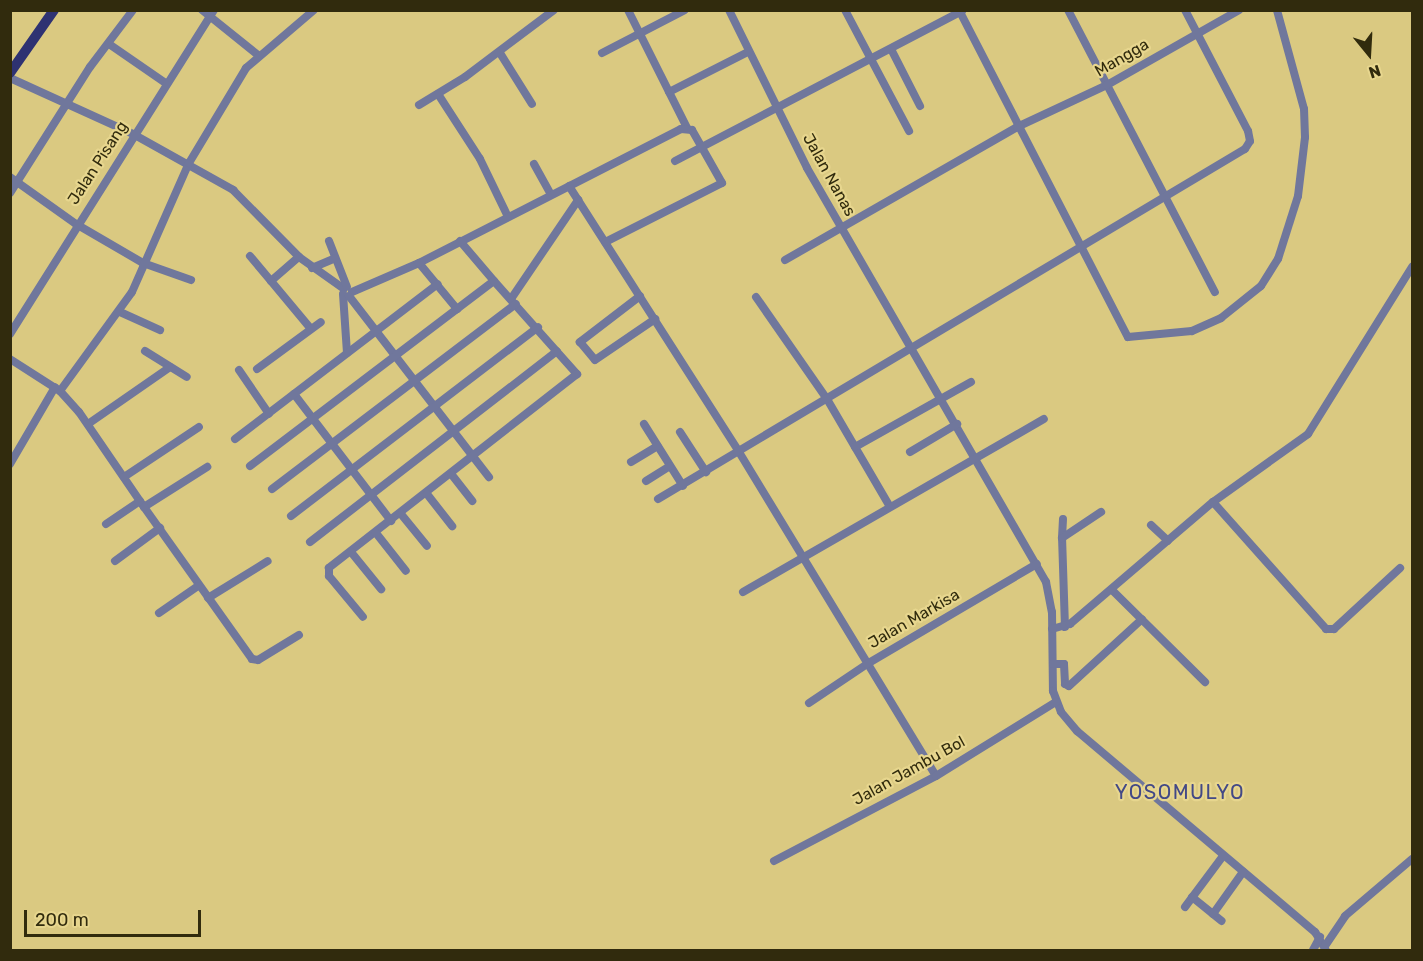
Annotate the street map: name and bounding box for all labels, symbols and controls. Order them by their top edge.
north arrow [1339,24,1399,84]
street label: Mangga [1092,35,1152,81]
text: N [1366,61,1383,82]
street label: Jalan Pisang [64,118,132,208]
street label: Jalan Nanas [798,130,860,220]
street label: Jalan Markisa [865,585,963,653]
street label: Jalan Jambu Bol [850,732,968,810]
district label: YOSOMULYO [1115,780,1245,804]
scale bar [27,898,204,936]
text: 200 m [35,909,89,931]

